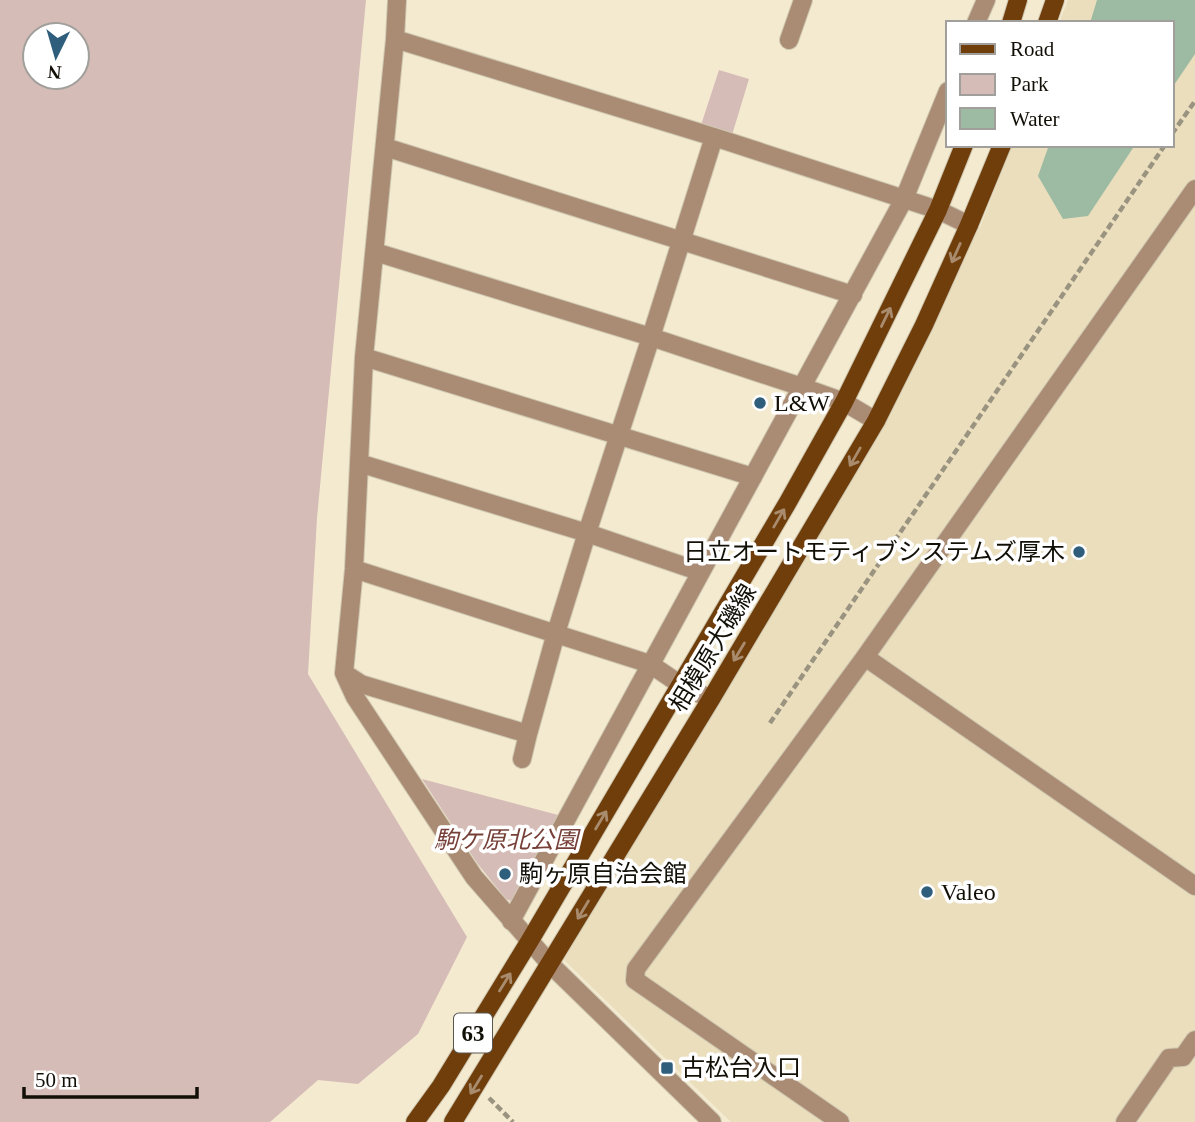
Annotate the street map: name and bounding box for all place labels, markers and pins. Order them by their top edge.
place label: L&W [774,390,830,416]
marker: L&W [752,395,768,411]
place label: 日立オートモティブシステムズ厚木 [683,539,1065,565]
marker: 日立オートモティブシステムズ厚木 [1071,544,1087,560]
place label: 駒ヶ原自治会館 [519,861,687,887]
marker: 駒ヶ原自治会館 [497,866,513,882]
place label: Valeo [941,879,996,905]
marker: Valeo [919,884,935,900]
place label: 古松台入口 [681,1055,801,1081]
marker: 古松台入口 [659,1060,675,1076]

